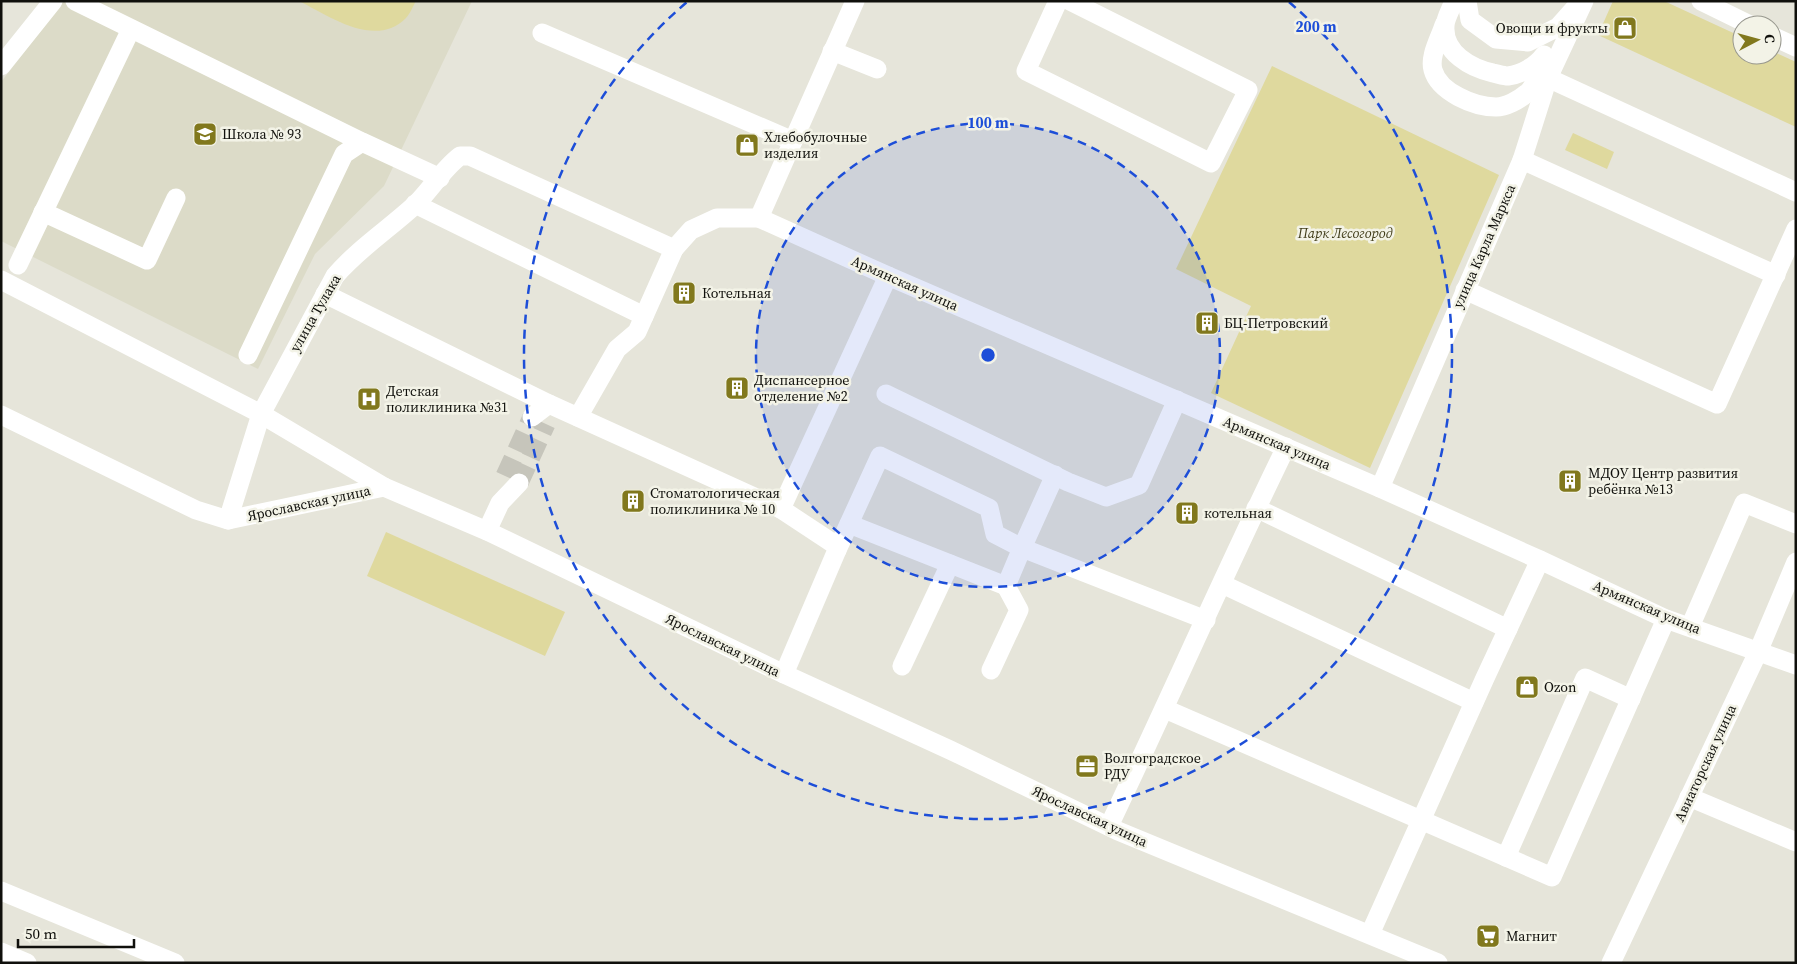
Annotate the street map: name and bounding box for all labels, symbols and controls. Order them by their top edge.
shop icon: Овощи и фрукты [1612,15,1638,41]
north arrow [1732,15,1782,65]
text: 200 m [1295,16,1337,37]
place label: Овощи и фрукты [1496,18,1608,38]
text: С [1760,33,1780,44]
text: 100 m [967,112,1009,133]
school or university icon: Школа № 93 [192,121,218,147]
place label: Школа № 93 [222,124,301,144]
place label: Хлебобулочные изделия [764,127,867,163]
shop icon: Хлебобулочные изделия [734,132,760,158]
street label: улица Карла Маркса [1448,180,1521,311]
park label: Парк Лесогород [1297,223,1393,243]
street label: Армянская улица [848,250,962,316]
street label: улица Тулака [285,270,346,355]
building icon: Котельная [671,280,697,306]
place label: Котельная [702,283,771,303]
building icon: БЦ-Петровский [1194,310,1220,336]
place label: БЦ-Петровский [1224,313,1328,333]
centre of rings [979,346,997,364]
place label: Диспансерное отделение №2 [754,370,849,406]
building icon: Диспансерное отделение №2 [724,375,750,401]
place label: Детская поликлиника №31 [386,381,508,417]
hospital icon: Детская поликлиника №31 [356,386,382,412]
street label: Армянская улица [1220,411,1335,475]
place label: МДОУ Центр развития ребёнка №13 [1588,463,1738,499]
building icon: МДОУ Центр развития ребёнка №13 [1557,468,1583,494]
street label: Ярославская улица [246,480,373,526]
place label: Стоматологическая поликлиника № 10 [650,483,780,519]
building icon: Стоматологическая поликлиника № 10 [620,488,646,514]
building icon: котельная [1174,500,1200,526]
place label: котельная [1204,503,1272,523]
street label: Армянская улица [1590,575,1705,639]
street label: Ярославская улица [662,609,784,682]
shop icon: Ozon [1514,674,1540,700]
place label: Ozon [1544,677,1577,697]
street label: Авиаторская улица [1669,700,1741,825]
place label: Волгоградское РДУ [1104,748,1201,784]
office icon: Волгоградское РДУ [1074,753,1100,779]
street label: Ярославская улица [1029,781,1152,852]
scale bar [18,916,134,948]
text: 50 m [25,923,57,944]
supermarket icon: Магнит [1475,923,1501,949]
place label: Магнит [1506,926,1557,946]

